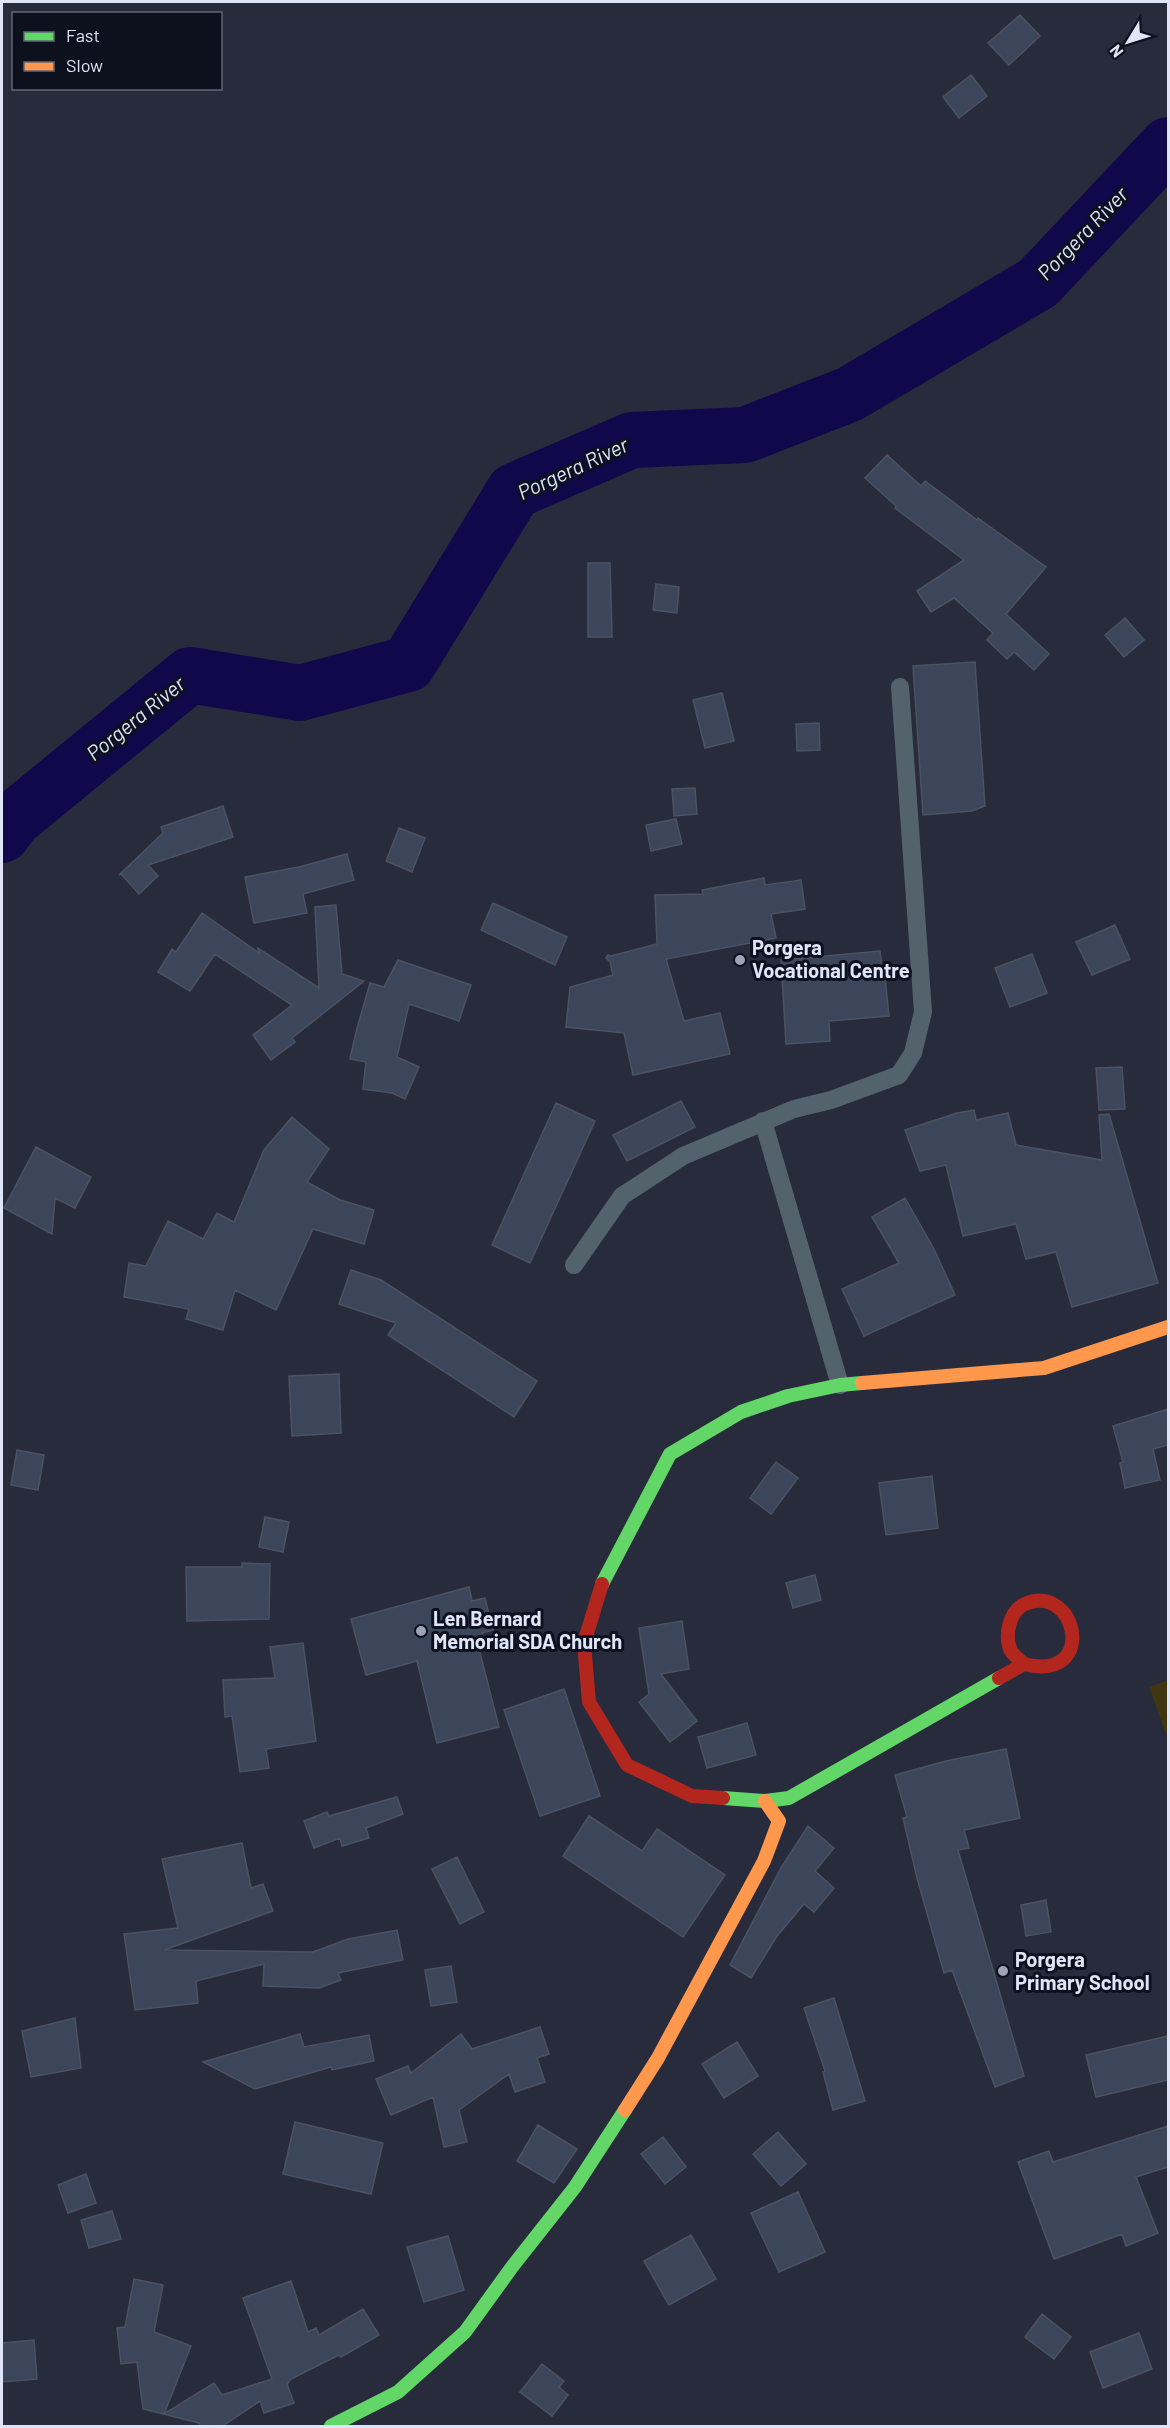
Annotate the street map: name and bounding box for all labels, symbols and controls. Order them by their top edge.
legend [12,12,222,90]
north arrow [1098,12,1158,72]
text: Fast [66,24,100,46]
text: N [1105,42,1127,62]
text: Slow [66,54,103,76]
water label: Porgera River [1031,181,1133,285]
water label: Porgera River [513,431,632,504]
water label: Porgera River [81,670,190,765]
place label: Porgera Vocational Centre [752,935,910,982]
marker: Porgera Vocational Centre [733,953,747,967]
place label: Len Bernard Memorial SDA Church [433,1606,622,1653]
marker: Len Bernard Memorial SDA Church [414,1624,428,1638]
place label: Porgera Primary School [1015,1947,1150,1994]
marker: Porgera Primary School [996,1964,1010,1978]

